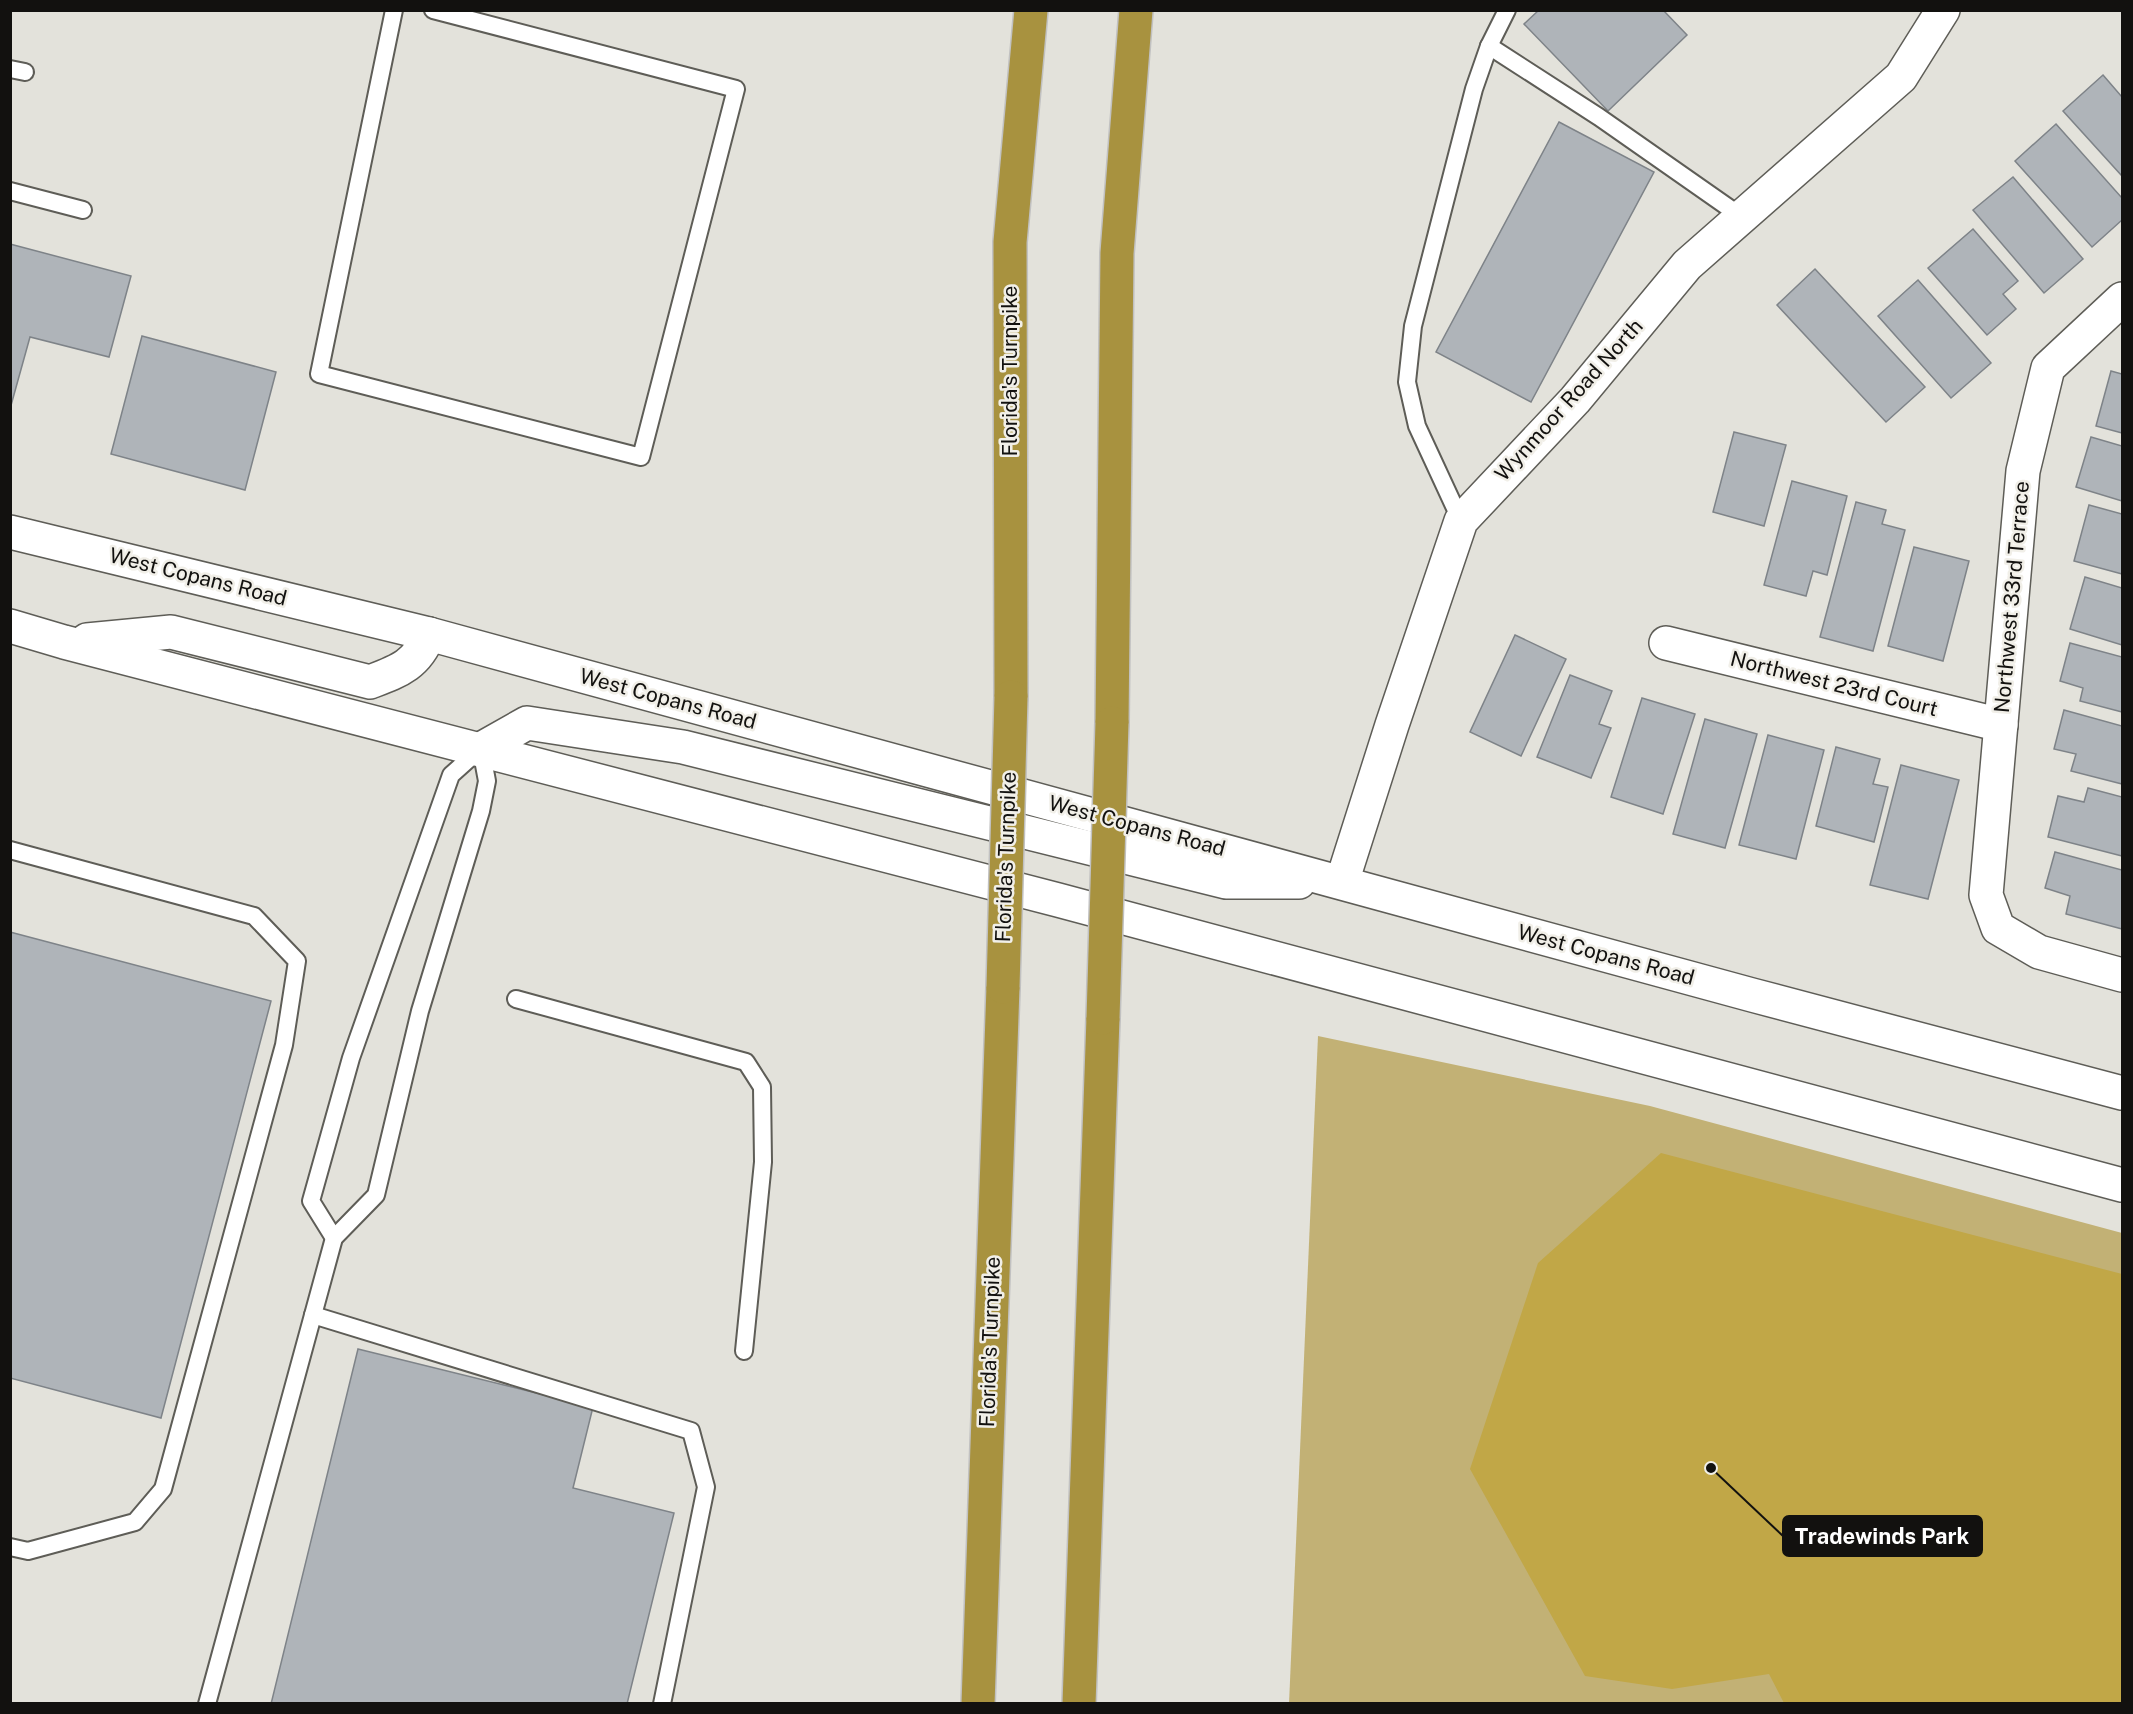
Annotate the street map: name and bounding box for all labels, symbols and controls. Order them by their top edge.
street label: Florida's Turnpike [997,286,1022,456]
street label: Wynmoor Road North [1489,314,1648,486]
street label: Northwest 33rd Terrace [1989,480,2034,714]
street label: West Copans Road [107,542,290,611]
street label: Northwest 23rd Court [1728,646,1941,721]
street label: West Copans Road [577,663,759,734]
street label: Florida's Turnpike [990,771,1021,943]
street label: West Copans Road [1046,790,1228,861]
street label: West Copans Road [1515,919,1697,990]
street label: Florida's Turnpike [974,1256,1005,1428]
callout: Tradewinds Park [1783,1516,1982,1556]
text: Tradewinds Park [1795,1523,1970,1549]

